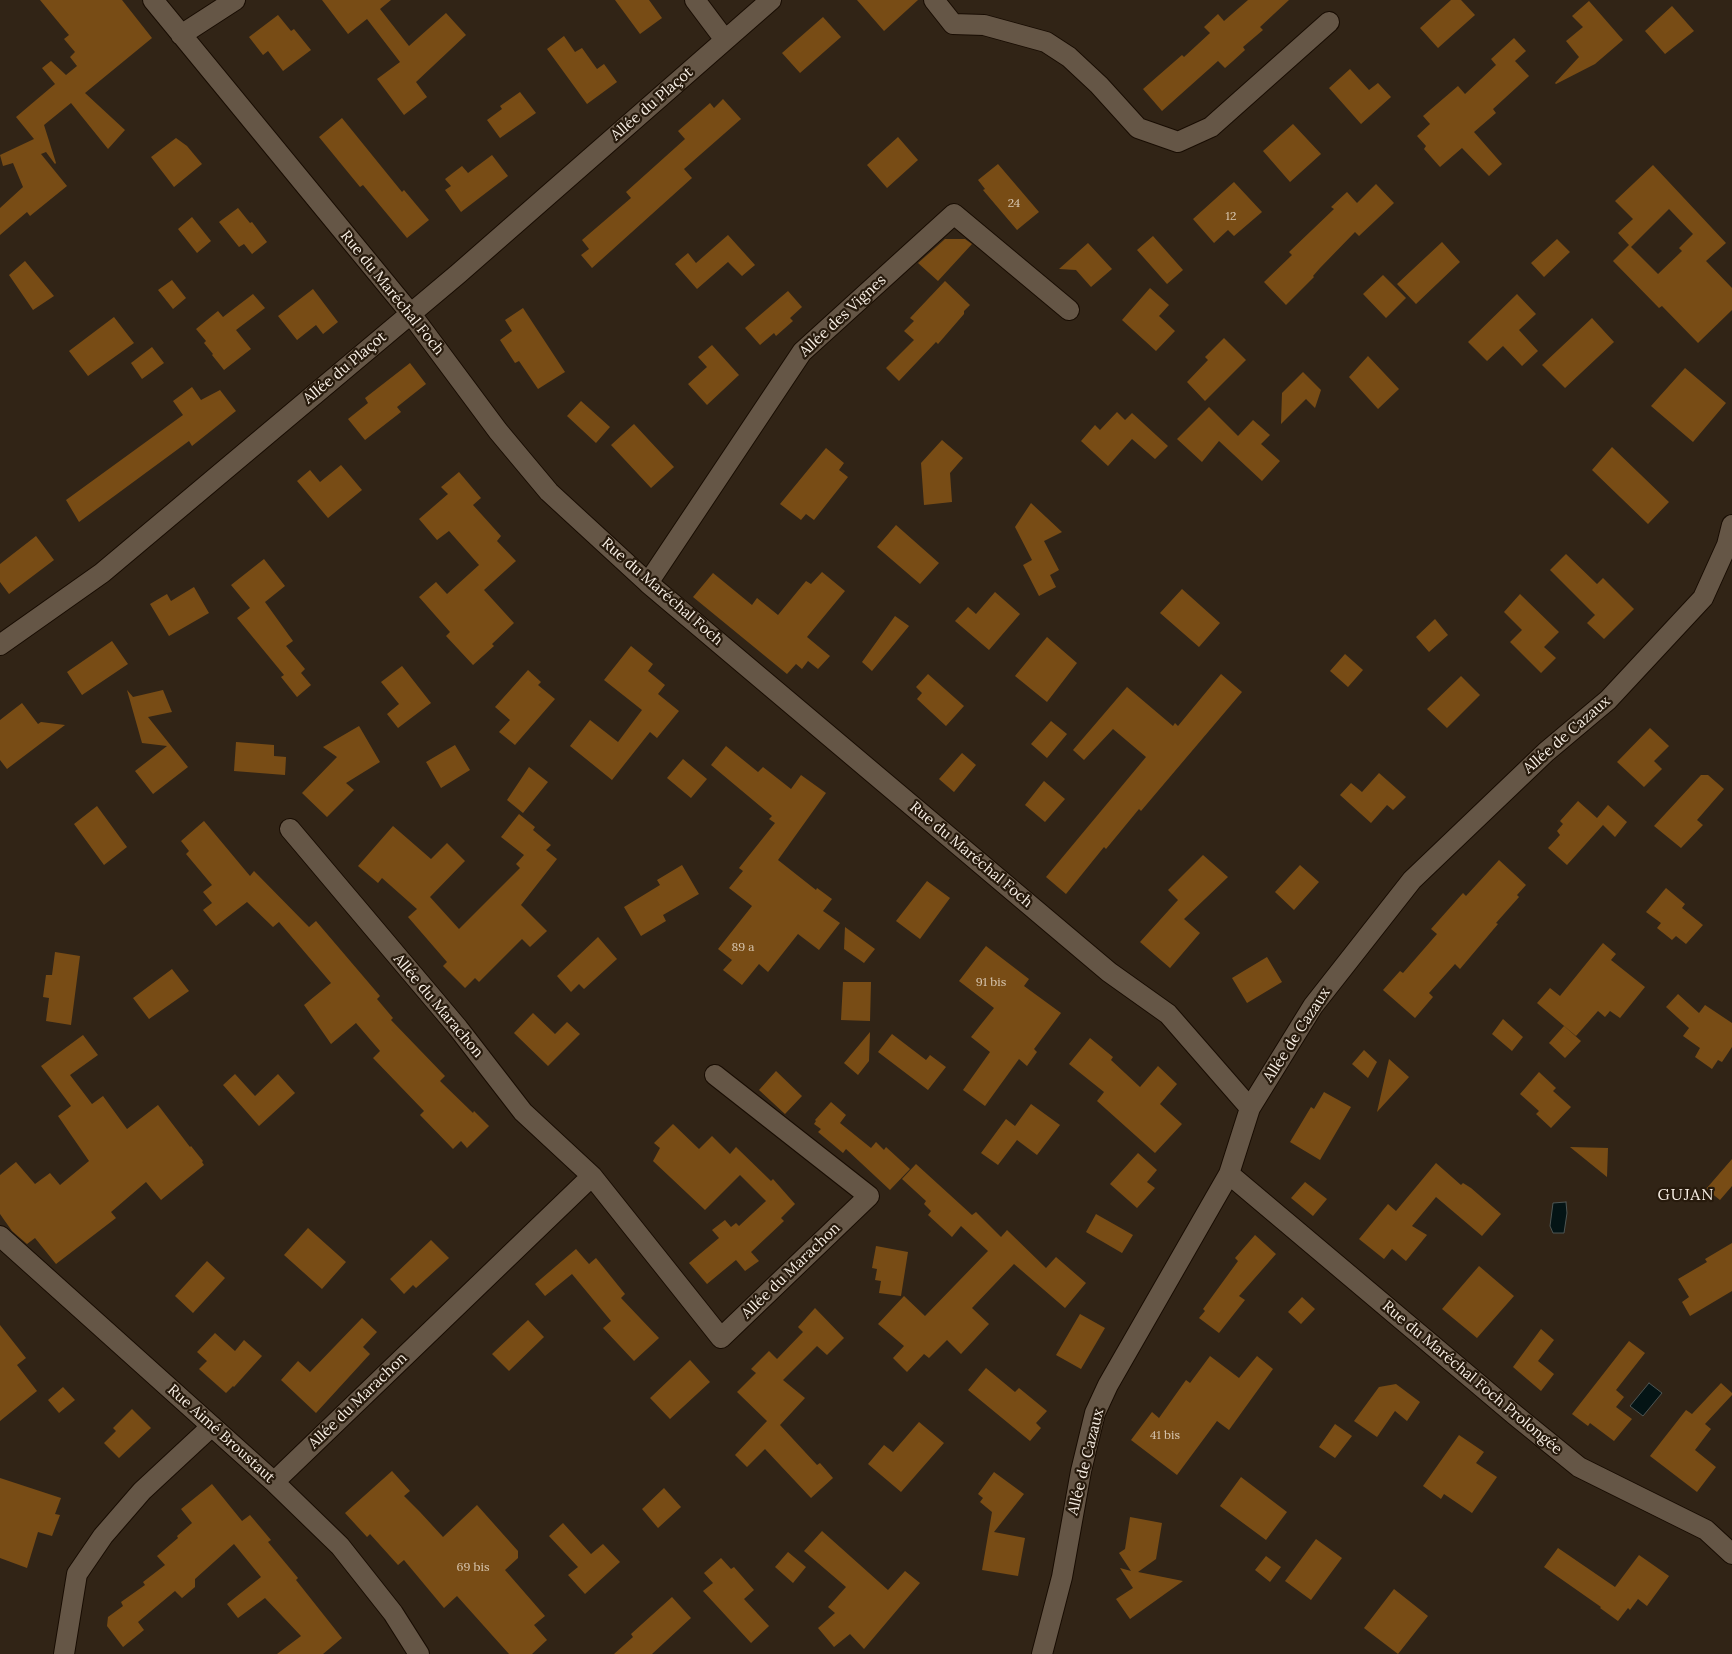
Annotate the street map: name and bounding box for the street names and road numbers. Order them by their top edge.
street label: Allée du Plaçot [607,63,697,145]
street label: Rue du Maréchal Foch [336,227,448,359]
street label: Allée des Vignes [796,271,890,361]
street label: Allée du Plaçot [300,328,390,408]
street label: Rue du Maréchal Foch [598,534,726,650]
street label: Allée de Cazaux [1520,692,1614,778]
street label: Rue du Maréchal Foch [906,798,1036,912]
street label: Allée du Marachon [389,950,487,1062]
street label: Allée de Cazaux [1260,984,1334,1086]
street label: Allée du Marachon [738,1219,844,1323]
street label: Rue du Maréchal Foch Prolongée [1378,1297,1566,1459]
street label: Allée du Marachon [305,1349,411,1453]
street label: Rue Aimé Broustaut [164,1381,278,1487]
street label: Allée de Cazaux [1064,1407,1108,1517]

